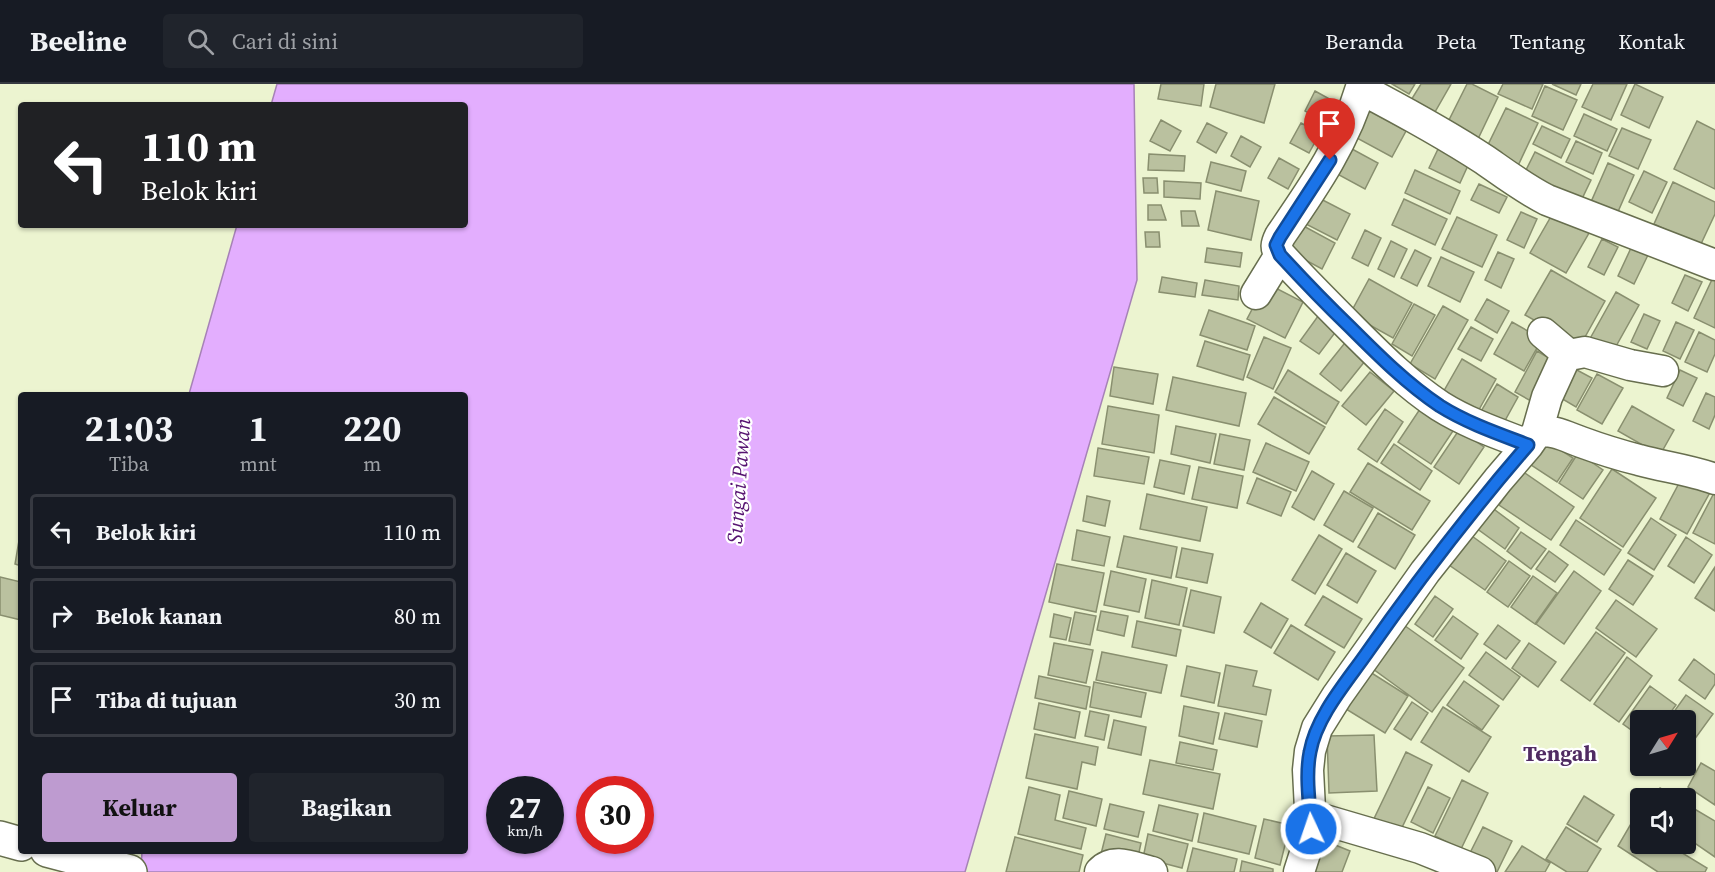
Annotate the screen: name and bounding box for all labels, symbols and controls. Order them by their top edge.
search box [163,14,583,68]
text: Beeline [30,22,127,60]
icon: search [184,25,217,58]
text: Cari di sini [232,26,338,56]
text: Beranda [1325,27,1404,56]
text: Peta [1437,27,1477,56]
text: Tentang [1510,27,1585,56]
text: Kontak [1618,27,1685,56]
pin [1304,98,1355,160]
icon: arrive [1313,107,1346,140]
text: 110 m [141,117,256,175]
icon: left [42,126,120,204]
text: Belok kiri [141,172,257,209]
text: 21:03 [85,404,173,453]
text: 1 [248,404,268,453]
text: 220 [343,404,401,453]
water label: Sungai Pawan [720,417,757,545]
text: Tiba [109,450,149,478]
text: mnt [240,450,276,478]
text: m [363,450,381,478]
icon: left [45,515,78,548]
text: Belok kiri [96,517,196,547]
text: 110 m [383,517,441,547]
icon: right [45,599,78,632]
text: Belok kanan [96,601,222,631]
text: 80 m [394,601,441,631]
icon: arrive [45,683,78,716]
text: Tiba di tujuan [96,685,237,715]
text: 30 m [394,685,441,715]
north arrow [1630,710,1696,776]
map controls [1630,710,1696,854]
district label: Tengah [1523,738,1597,768]
button: Keluar [42,773,237,842]
button: Bagikan [249,773,444,842]
speed limit sign: 30 [576,776,654,854]
text: 27 [509,787,541,828]
button: sound [1630,788,1696,854]
position arrow [1279,797,1343,861]
text: km/h [507,820,543,841]

